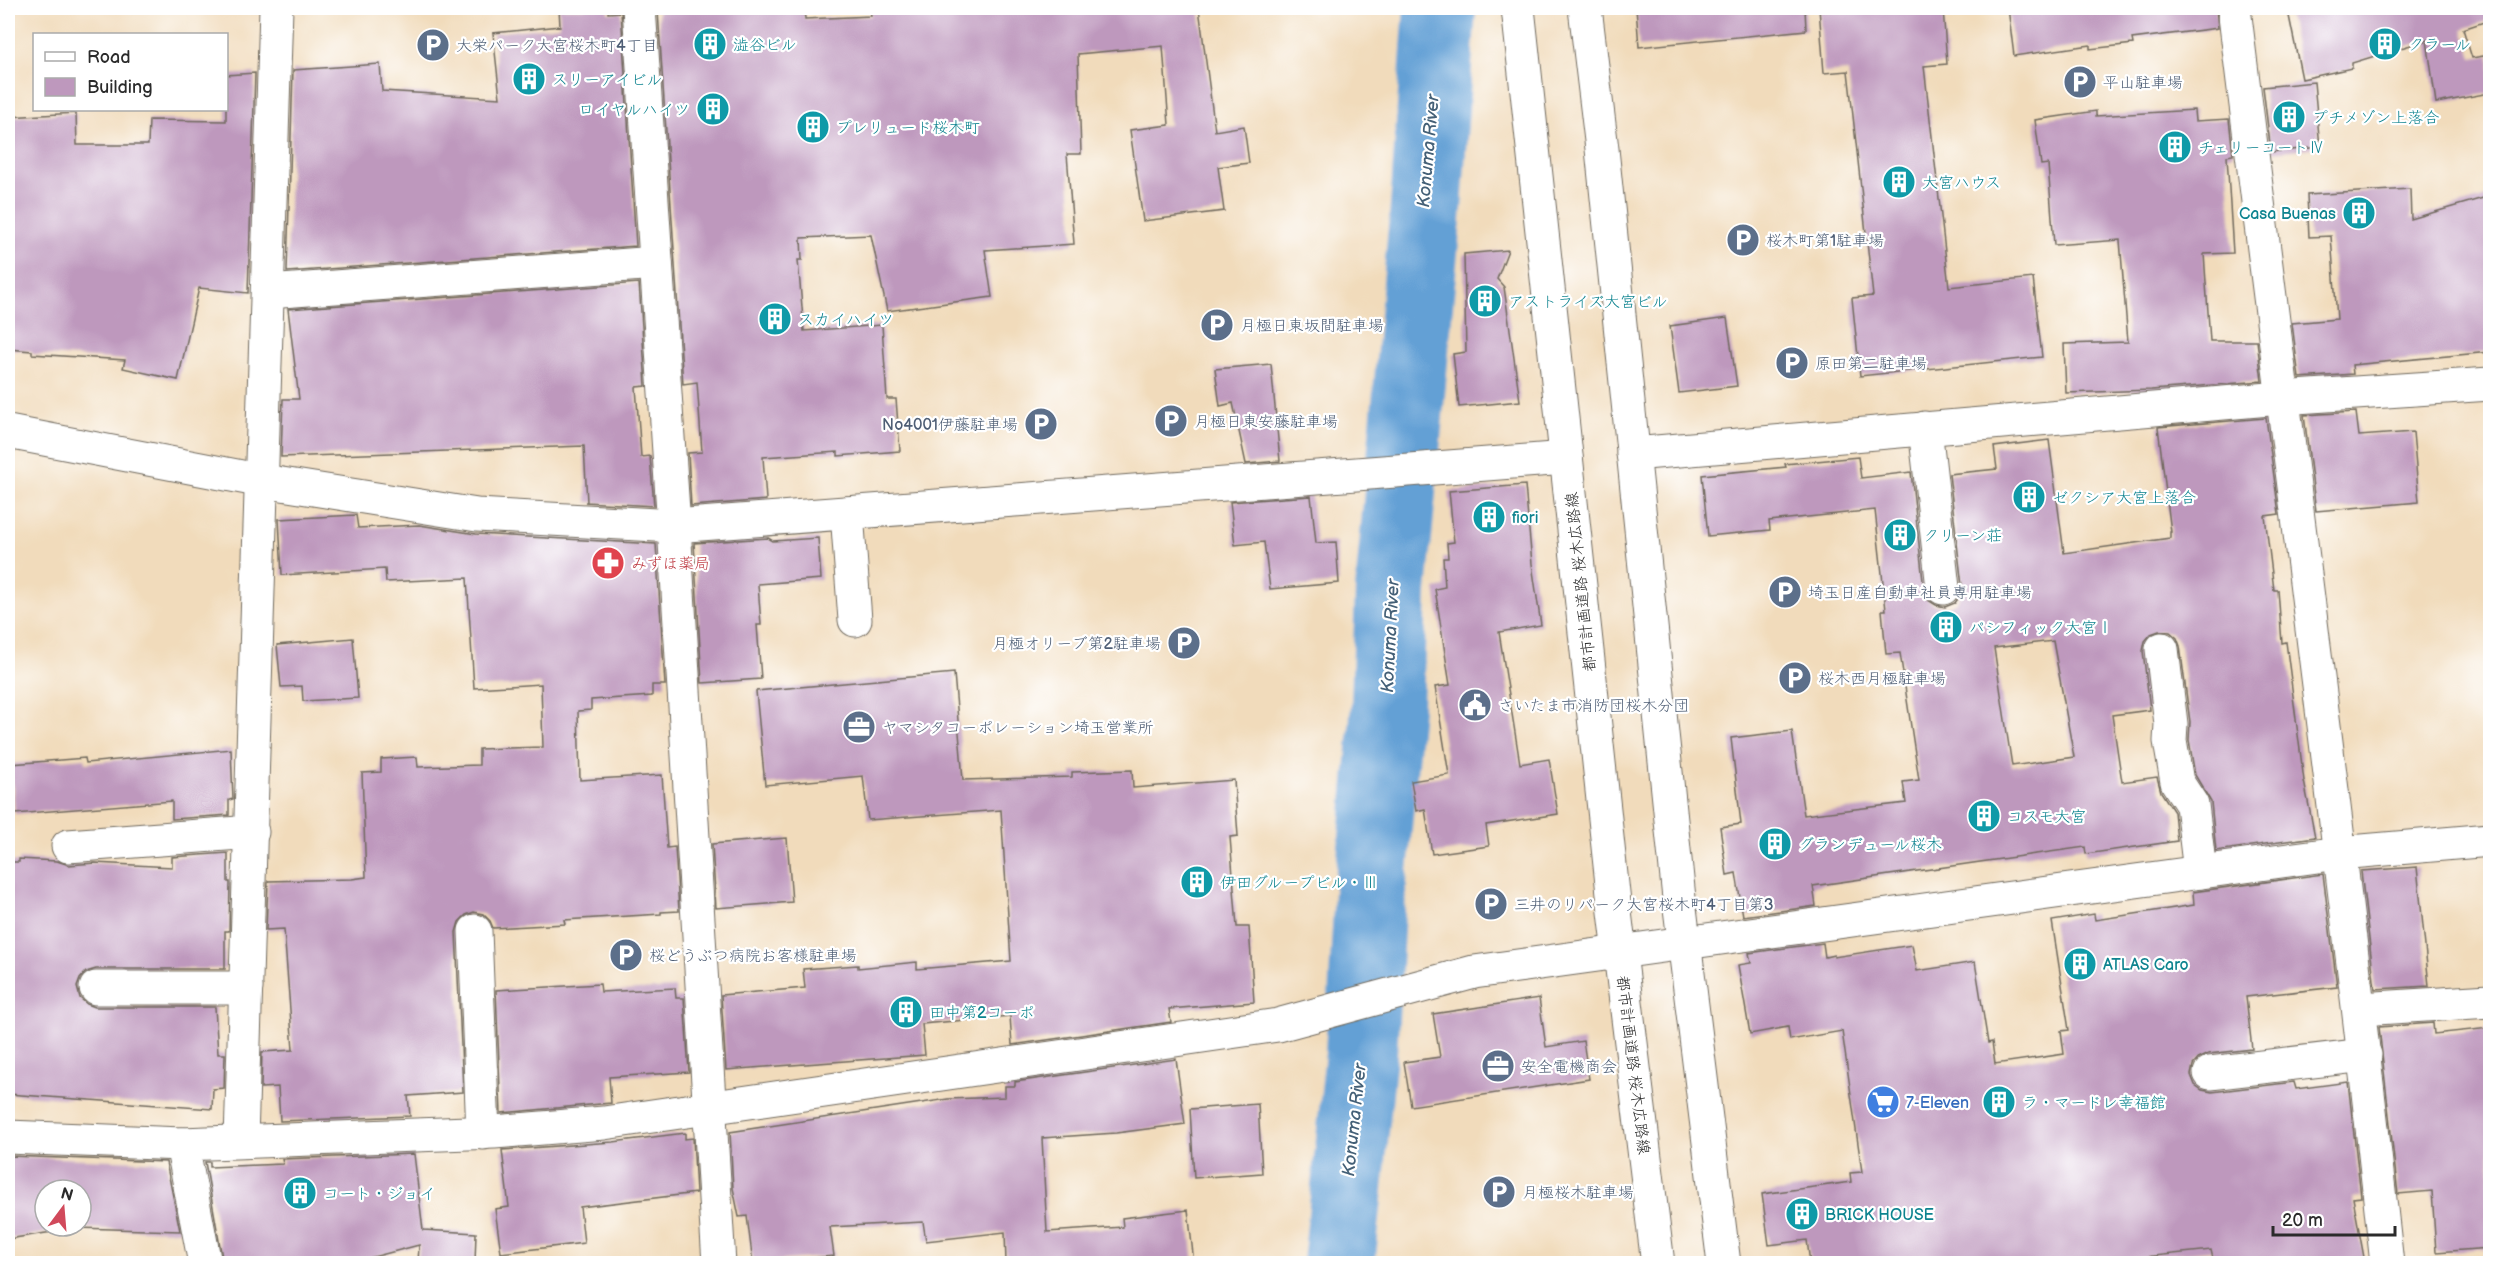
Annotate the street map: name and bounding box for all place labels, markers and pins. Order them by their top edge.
building icon: 澁谷ビル [692,26,728,62]
building icon: クラール [2367,26,2403,62]
parking icon: 大栄パーク大宮桜木町4丁目 [415,27,451,63]
place label: 澁谷ビル [733,36,797,55]
place label: クラール [2408,36,2471,55]
place label: 大栄パーク大宮桜木町4丁目 [456,37,658,56]
building icon: スリーアイビル [511,61,547,97]
parking icon: 平山駐車場 [2062,64,2098,100]
place label: スリーアイビル [552,71,662,90]
place label: 平山駐車場 [2103,74,2183,93]
building icon: ロイヤルハイツ [695,91,731,127]
building icon: プチメゾン上落合 [2271,99,2307,135]
place label: ロイヤルハイツ [578,101,690,120]
building icon: プレリュード桜木町 [795,109,831,145]
place label: プチメゾン上落合 [2312,109,2439,128]
place label: プレリュード桜木町 [836,119,980,138]
building icon: チェリーコートⅣ [2157,129,2193,165]
place label: チェリーコートⅣ [2198,139,2324,158]
building icon: 大宮ハウス [1881,164,1917,200]
place label: 大宮ハウス [1922,174,2001,193]
building icon: Casa Buenas [2341,195,2377,231]
place label: Casa Buenas [2239,205,2336,224]
parking icon: 桜木町第1駐車場 [1725,222,1761,258]
place label: 桜木町第1駐車場 [1766,232,1884,251]
building icon: アストライズ大宮ビル [1467,283,1503,319]
place label: アストライズ大宮ビル [1508,293,1668,312]
building icon: スカイハイツ [757,301,793,337]
parking icon: 月極日東坂間駐車場 [1199,307,1235,343]
place label: スカイハイツ [798,311,894,330]
place label: 月極日東坂間駐車場 [1240,317,1384,336]
parking icon: 原田第二駐車場 [1774,345,1810,381]
place label: 原田第二駐車場 [1815,355,1927,374]
parking icon: 月極日東安藤駐車場 [1153,403,1189,439]
parking icon: No4001伊藤駐車場 [1023,406,1059,442]
place label: 月極日東安藤駐車場 [1194,413,1338,432]
place label: No4001伊藤駐車場 [882,416,1018,435]
building icon: ゼクシア大宮上落合 [2011,479,2047,515]
place label: ゼクシア大宮上落合 [2052,489,2196,508]
building icon: fiori [1471,499,1507,535]
place label: fiori [1512,509,1538,528]
building icon: クリーン荘 [1882,517,1918,553]
place label: クリーン荘 [1923,527,2002,546]
pharmacy icon: みずほ薬局 [590,545,626,581]
place label: みずほ薬局 [631,555,710,574]
parking icon: 埼玉日産自動車社員専用駐車場 [1767,574,1803,610]
place label: 埼玉日産自動車社員専用駐車場 [1808,584,2032,603]
building icon: パシフィック大宮Ⅰ [1928,609,1964,645]
place label: パシフィック大宮Ⅰ [1969,619,2113,638]
parking icon: 月極オリーブ第2駐車場 [1166,625,1202,661]
place label: 月極オリーブ第2駐車場 [992,635,1161,654]
parking icon: 桜木西月極駐車場 [1777,660,1813,696]
place label: 桜木西月極駐車場 [1818,670,1946,689]
public building icon: さいたま市消防団桜木分団 [1457,687,1493,723]
place label: さいたま市消防団桜木分団 [1498,697,1689,716]
office icon: ヤマシタコーポレーション埼玉営業所 [841,709,877,745]
place label: ヤマシタコーポレーション埼玉営業所 [882,719,1154,738]
building icon: コスモ大宮 [1966,798,2002,834]
place label: コスモ大宮 [2007,808,2086,827]
building icon: グランデュール桜木 [1757,826,1793,862]
place label: グランデュール桜木 [1798,836,1942,855]
building icon: 伊田グループビル・Ⅲ [1179,864,1215,900]
place label: 伊田グループビル・Ⅲ [1220,874,1378,893]
parking icon: 三井のリパーク大宮桜木町4丁目第3 [1473,886,1509,922]
place label: 三井のリパーク大宮桜木町4丁目第3 [1514,896,1774,915]
parking icon: 桜どうぶつ病院お客様駐車場 [608,937,644,973]
building icon: ATLAS Caro [2062,946,2098,982]
place label: 桜どうぶつ病院お客様駐車場 [649,947,857,966]
place label: ATLAS Caro [2103,956,2189,975]
building icon: 田中第2コーポ [888,994,924,1030]
place label: 田中第2コーポ [929,1004,1034,1023]
office icon: 安全電機商会 [1480,1048,1516,1084]
place label: 安全電機商会 [1521,1058,1617,1077]
supermarket icon: 7-Eleven [1865,1084,1901,1120]
building icon: ラ・マードレ幸福館 [1981,1084,2017,1120]
place label: 7-Eleven [1906,1094,1969,1113]
place label: ラ・マードレ幸福館 [2022,1094,2166,1113]
parking icon: 月極桜木駐車場 [1481,1174,1517,1210]
building icon: コート・ジョイ [282,1175,318,1211]
place label: 月極桜木駐車場 [1522,1184,1634,1203]
place label: コート・ジョイ [323,1185,435,1204]
building icon: BRICK HOUSE [1784,1196,1820,1232]
place label: BRICK HOUSE [1825,1206,1934,1225]

